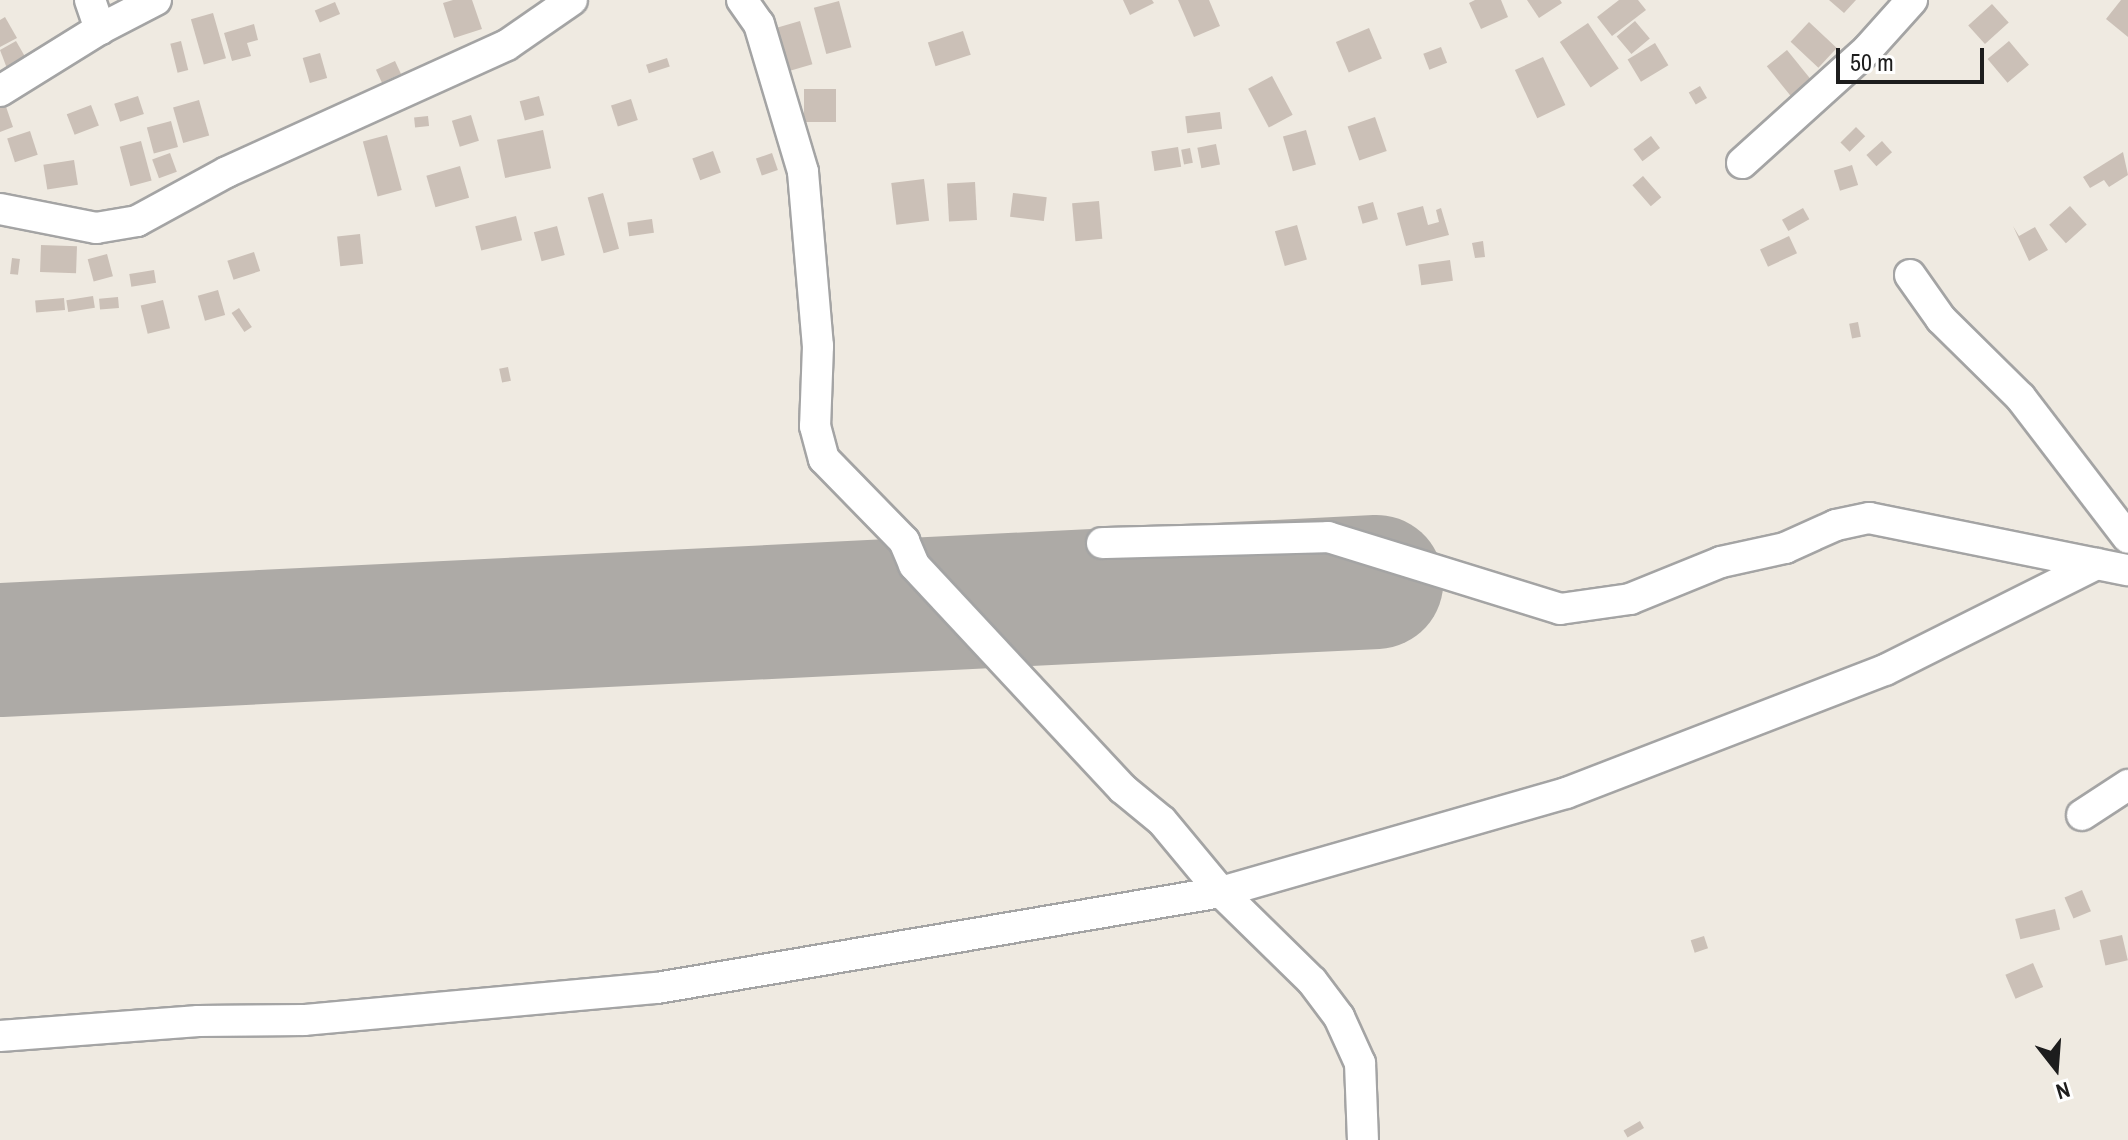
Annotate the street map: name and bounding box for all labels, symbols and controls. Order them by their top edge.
scale bar [1840,32,1988,82]
text: 50 m [1850,46,1894,78]
north arrow [2016,1028,2096,1108]
text: N [2052,1075,2074,1107]

